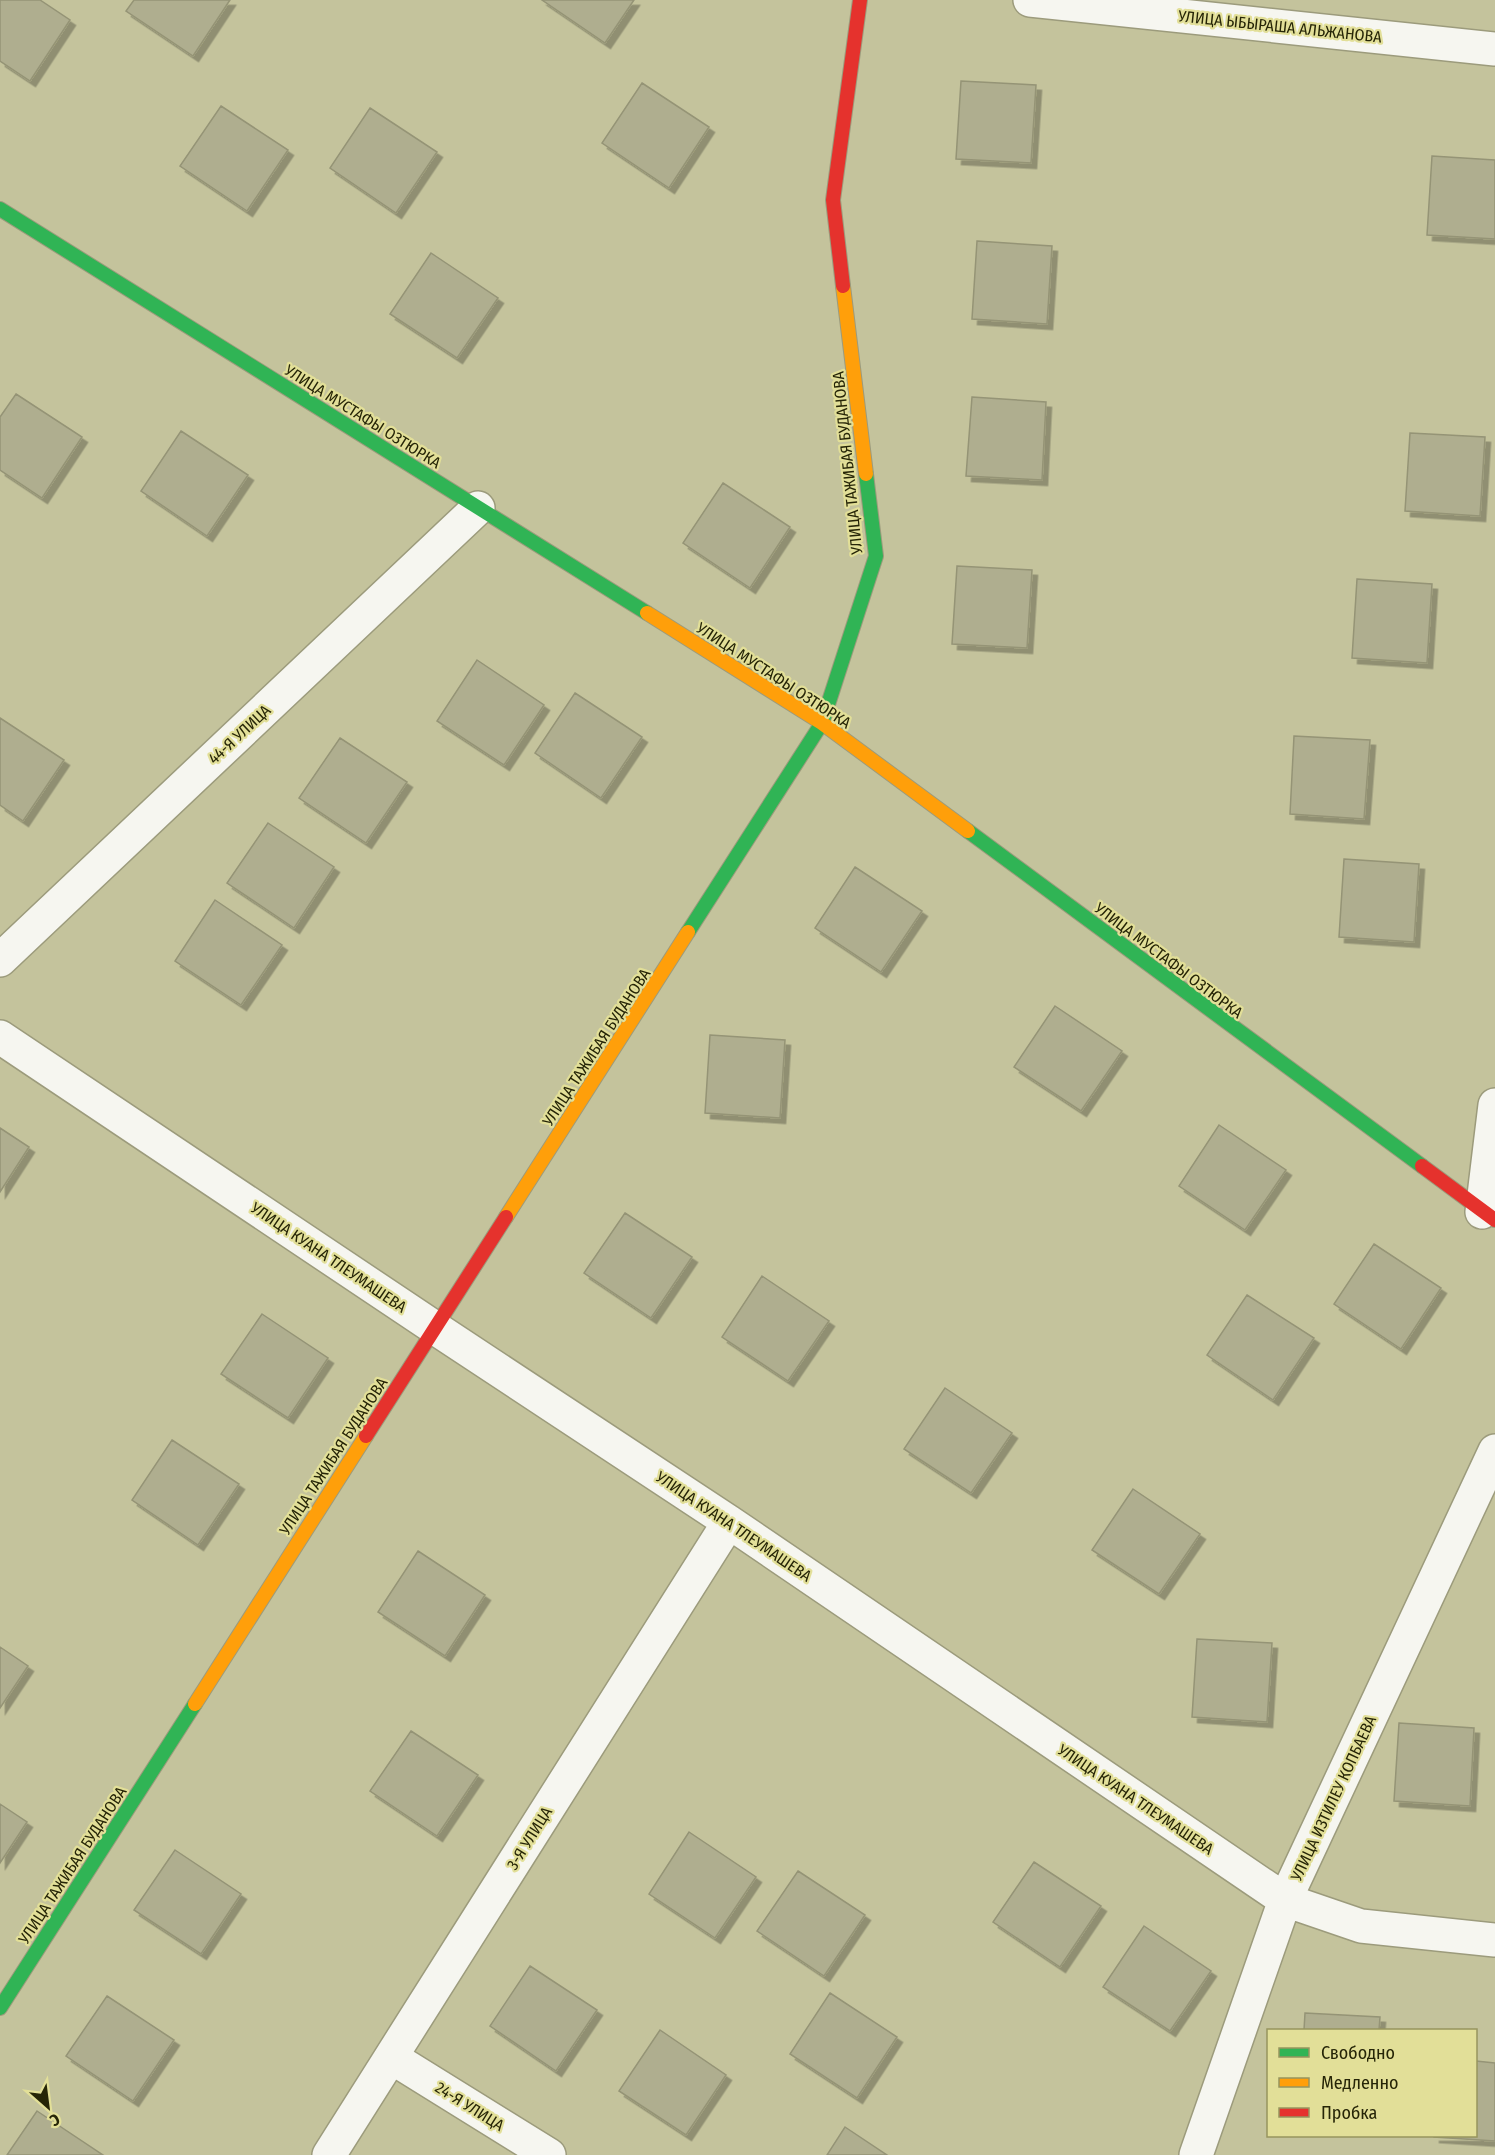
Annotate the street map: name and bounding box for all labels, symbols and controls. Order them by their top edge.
street label: УЛИЦА ЫБЫРАША АЛЬЖАНОВА [1176,6,1383,47]
street label: УЛИЦА МУСТАФЫ ОЗТЮРКА [280,360,445,473]
street label: УЛИЦА ТАЖИБАЯ БУДАНОВА [828,370,867,556]
street label: УЛИЦА МУСТАФЫ ОЗТЮРКА [692,618,855,733]
street label: 44-Я УЛИЦА [204,700,275,768]
street label: УЛИЦА МУСТАФЫ ОЗТЮРКА [1090,898,1247,1023]
street label: УЛИЦА ТАЖИБАЯ БУДАНОВА [538,965,655,1130]
street label: УЛИЦА КУАНА ТЛЕУМАШЕВА [247,1198,411,1317]
street label: УЛИЦА ТАЖИБАЯ БУДАНОВА [275,1374,392,1539]
street label: УЛИЦА КУАНА ТЛЕУМАШЕВА [652,1467,816,1586]
street label: УЛИЦА ИЗТИЛЕУ КОПБАЕВА [1286,1712,1380,1885]
street label: УЛИЦА КУАНА ТЛЕУМАШЕВА [1054,1740,1218,1859]
street label: УЛИЦА ТАЖИБАЯ БУДАНОВА [14,1783,131,1948]
street label: 3-Я УЛИЦА [503,1803,556,1873]
legend [1267,2029,1477,2137]
text: Свободно [1321,2042,1395,2064]
text: Медленно [1321,2072,1399,2094]
north arrow [18,2077,78,2137]
street label: 24-Я УЛИЦА [432,2078,508,2135]
text: Пробка [1321,2102,1377,2124]
text: С [46,2109,63,2130]

